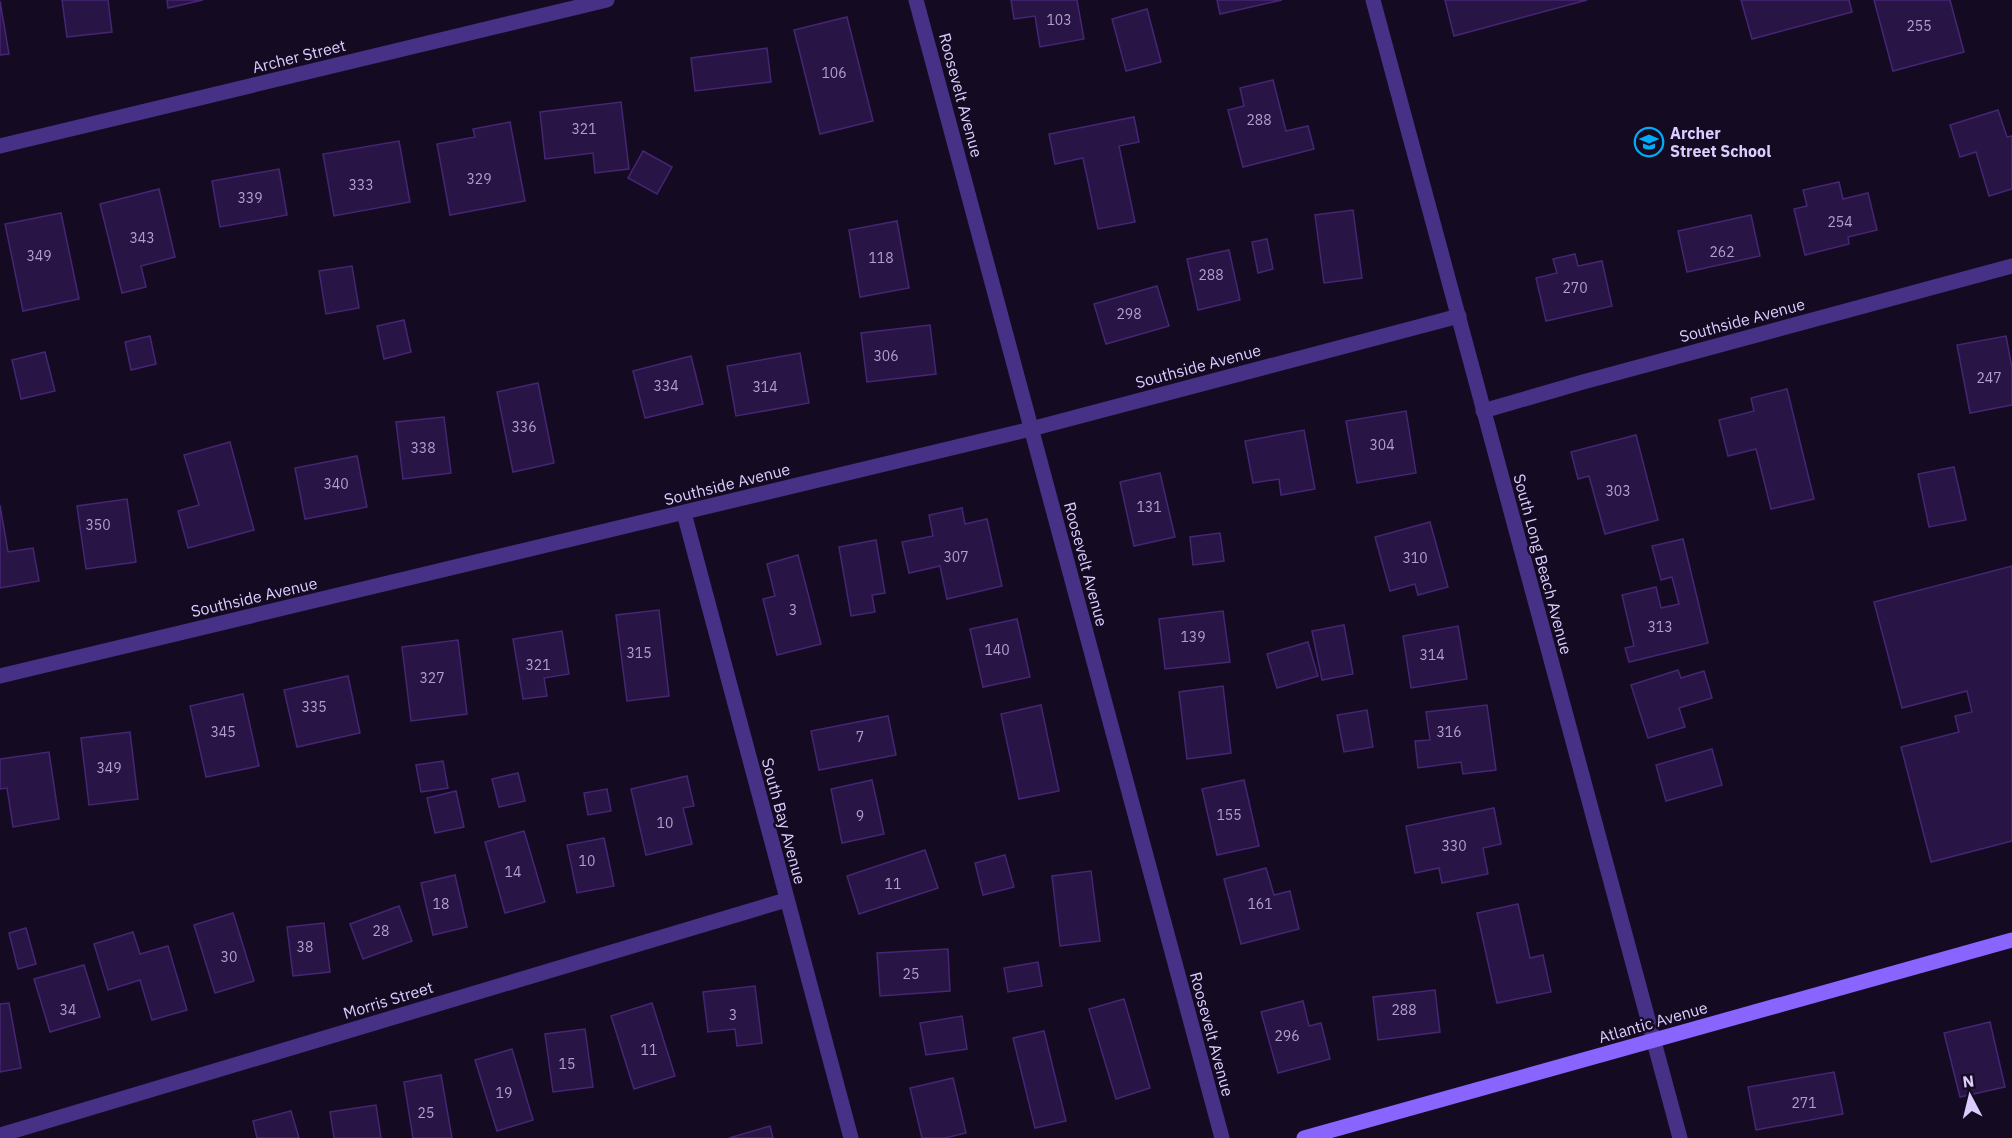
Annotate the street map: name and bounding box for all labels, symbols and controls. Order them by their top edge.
house number: 103 [1046,11,1072,29]
house number: 255 [1906,17,1932,35]
street label: Roosevelt Avenue [935,31,987,160]
street label: Archer Street [250,35,348,77]
house number: 106 [821,64,847,82]
house number: 288 [1246,111,1272,129]
house number: 321 [571,120,597,138]
place label: Archer Street School [1670,123,1771,161]
school or university icon: Archer Street School [1633,126,1665,158]
house number: 329 [466,170,492,188]
house number: 333 [348,176,374,194]
house number: 339 [237,189,263,207]
house number: 254 [1827,213,1853,231]
house number: 343 [129,229,155,247]
house number: 262 [1709,243,1735,261]
house number: 349 [26,247,52,265]
house number: 118 [868,249,894,267]
house number: 288 [1198,266,1224,284]
house number: 270 [1562,279,1588,297]
street label: Southside Avenue [1677,294,1807,346]
house number: 298 [1116,305,1142,323]
street label: Southside Avenue [1133,340,1263,392]
house number: 306 [873,347,899,365]
house number: 247 [1976,369,2002,387]
house number: 334 [653,377,679,395]
house number: 314 [752,378,778,396]
house number: 336 [511,418,537,436]
house number: 304 [1369,436,1395,454]
house number: 338 [410,439,436,457]
street label: Southside Avenue [662,459,792,509]
street label: South Long Beach Avenue [1509,472,1577,657]
house number: 340 [323,475,349,493]
house number: 303 [1605,482,1631,500]
house number: 131 [1136,498,1162,516]
street label: Roosevelt Avenue [1060,500,1112,629]
house number: 350 [85,516,111,534]
house number: 307 [943,548,969,566]
house number: 310 [1402,549,1428,567]
street label: Southside Avenue [189,573,319,621]
house number: 3 [789,601,797,619]
house number: 313 [1647,618,1673,636]
house number: 139 [1180,628,1206,646]
house number: 140 [984,641,1010,659]
house number: 315 [626,644,652,662]
house number: 314 [1419,646,1445,664]
house number: 321 [525,656,551,674]
house number: 327 [419,669,445,687]
house number: 335 [301,698,327,716]
house number: 345 [210,723,236,741]
house number: 316 [1436,723,1462,741]
house number: 7 [856,728,864,746]
street label: South Bay Avenue [758,756,811,887]
house number: 349 [96,759,122,777]
house number: 155 [1216,806,1242,824]
house number: 9 [856,807,864,825]
house number: 10 [657,814,673,832]
house number: 330 [1441,837,1467,855]
house number: 10 [579,852,595,870]
house number: 14 [505,863,521,881]
house number: 11 [885,875,901,893]
house number: 18 [433,895,449,913]
house number: 161 [1247,895,1273,913]
house number: 28 [373,922,389,940]
house number: 38 [297,938,313,956]
house number: 30 [221,948,237,966]
house number: 25 [903,965,919,983]
street label: Roosevelt Avenue [1186,970,1238,1099]
street label: Morris Street [341,977,435,1023]
street label: Atlantic Avenue [1596,997,1710,1047]
house number: 34 [60,1001,76,1019]
house number: 288 [1391,1001,1417,1019]
house number: 3 [729,1006,737,1024]
house number: 296 [1274,1027,1300,1045]
house number: 11 [641,1041,657,1059]
house number: 15 [559,1055,575,1073]
north arrow [1940,1066,2000,1126]
text: N [1961,1070,1975,1092]
house number: 19 [496,1084,512,1102]
house number: 271 [1791,1094,1817,1112]
house number: 25 [418,1104,434,1122]

